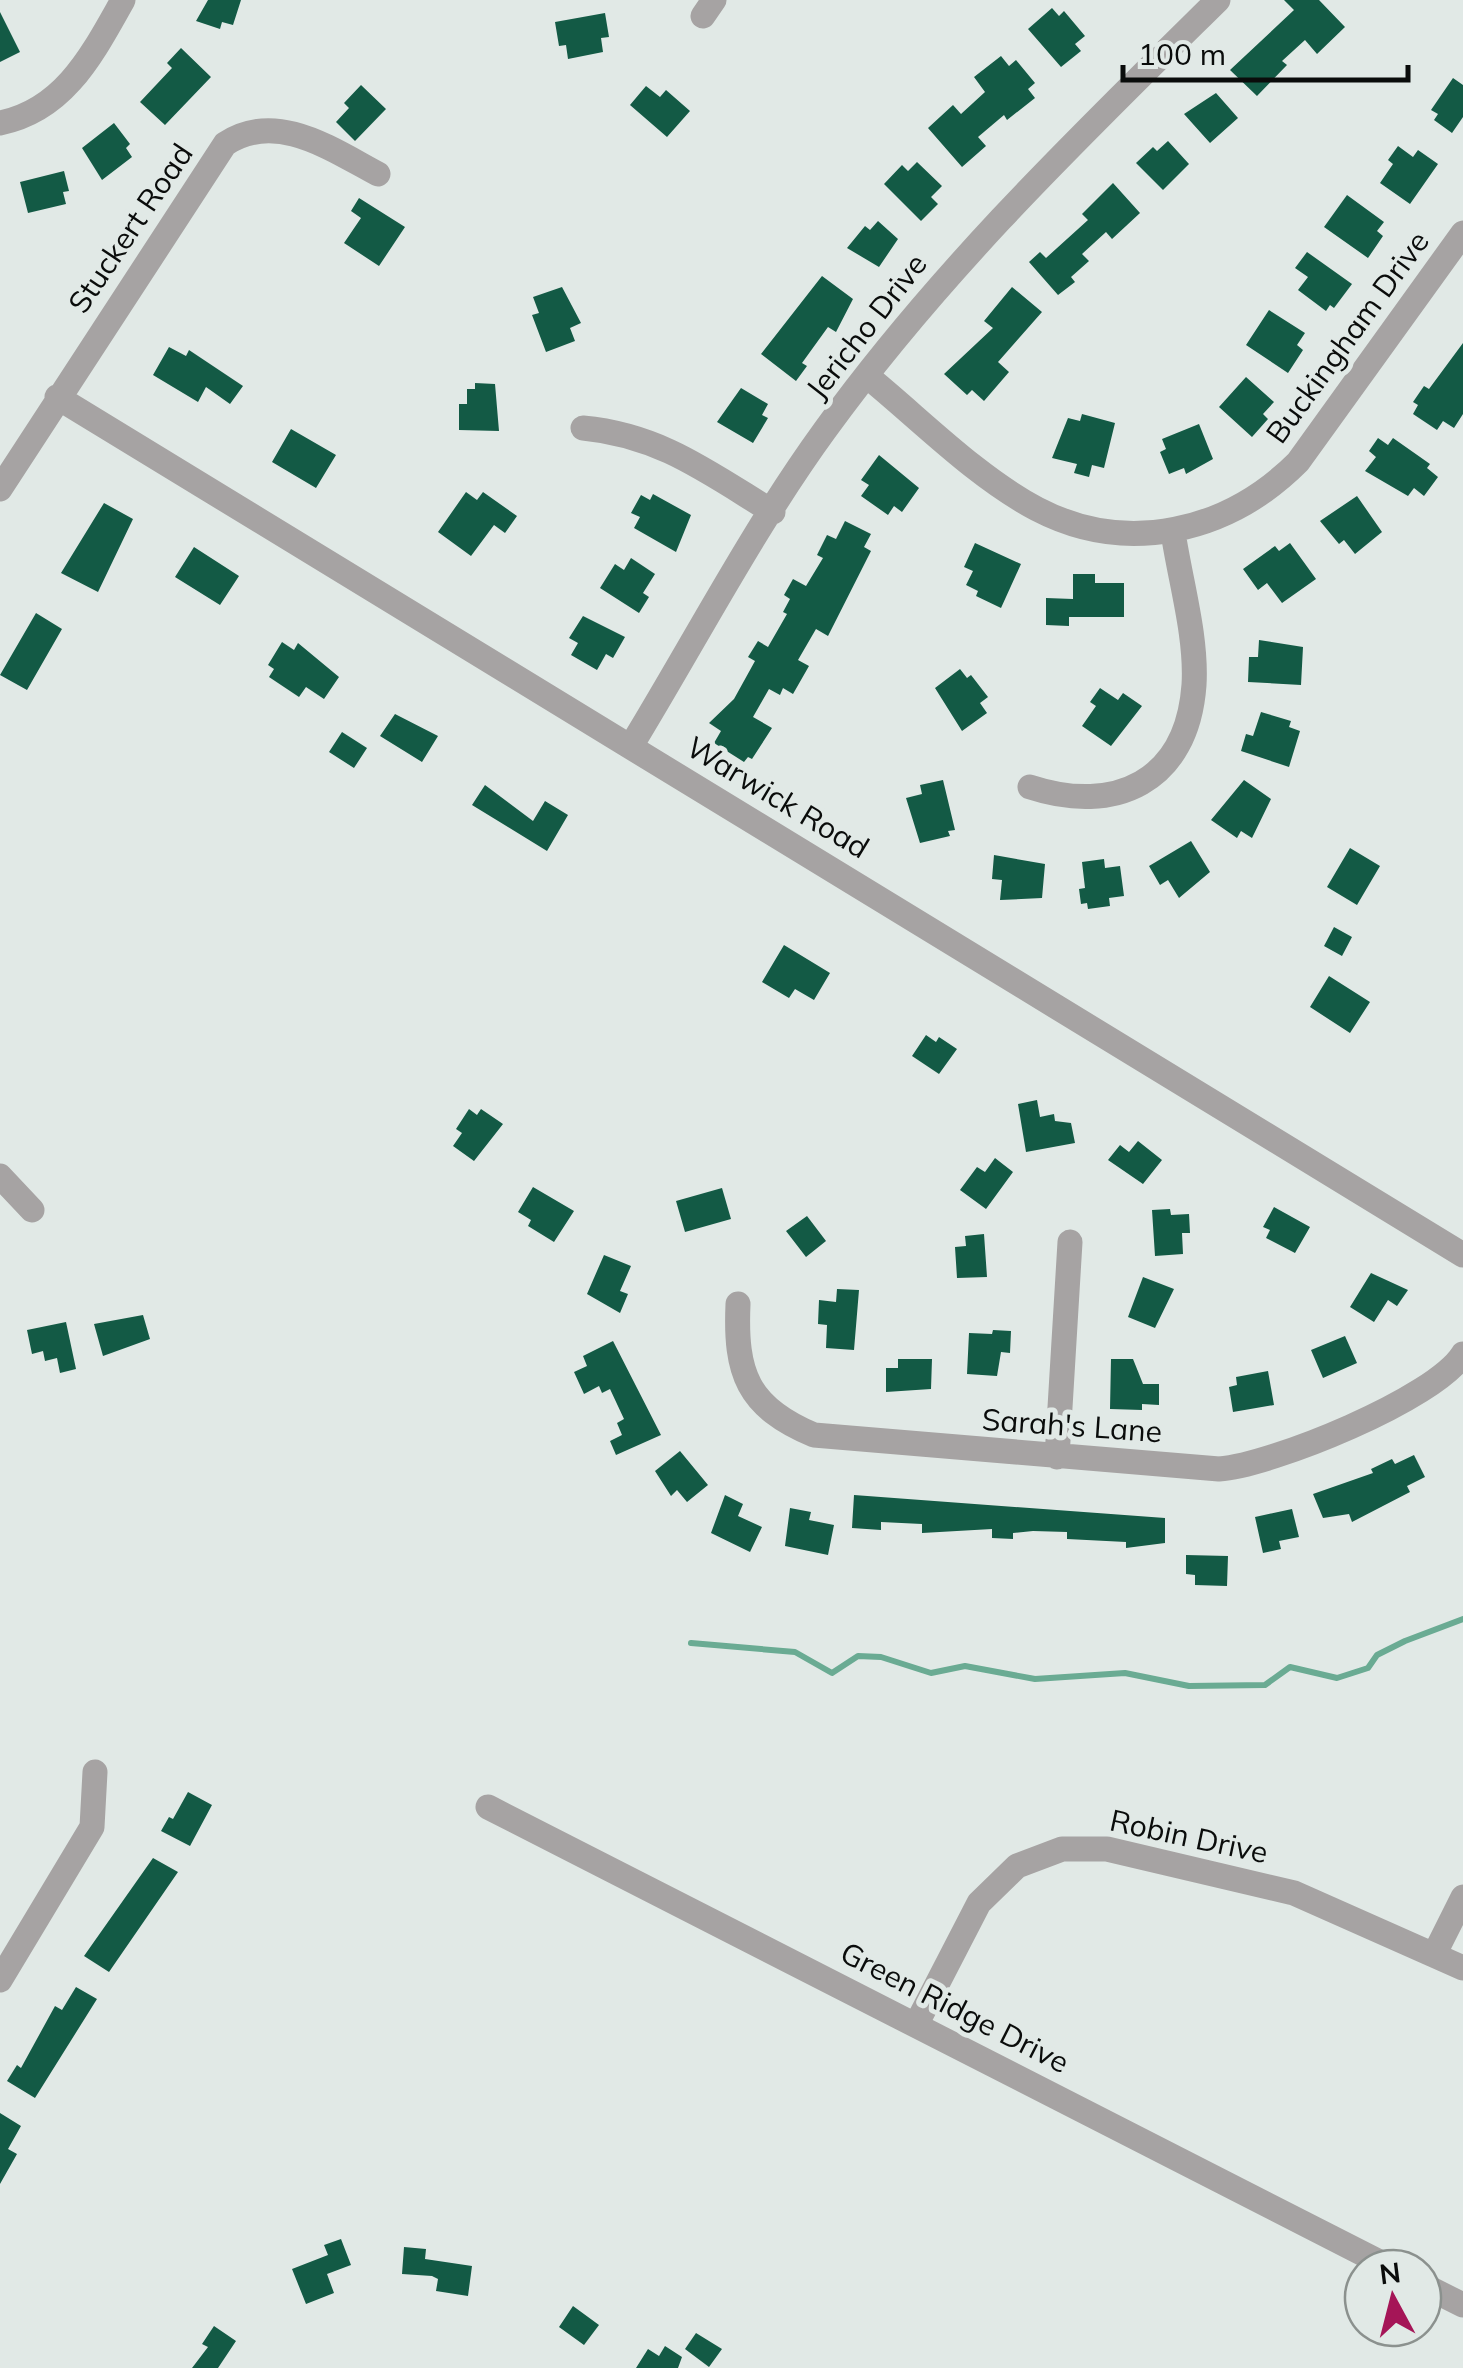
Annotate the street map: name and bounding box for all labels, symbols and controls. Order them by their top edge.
scale bar [1123,20,1408,82]
text: 100 m [1138,35,1226,73]
street label: Stuckert Road [59,136,201,320]
street label: Buckingham Drive [1257,223,1437,451]
street label: Jericho Drive [797,246,935,406]
street label: Warwick Road [680,728,876,866]
street label: Sarah's Lane [981,1400,1163,1450]
street label: Robin Drive [1107,1801,1271,1871]
street label: Green Ridge Drive [834,1933,1076,2081]
north arrow [1343,2248,1443,2348]
text: N [1377,2254,1403,2291]

